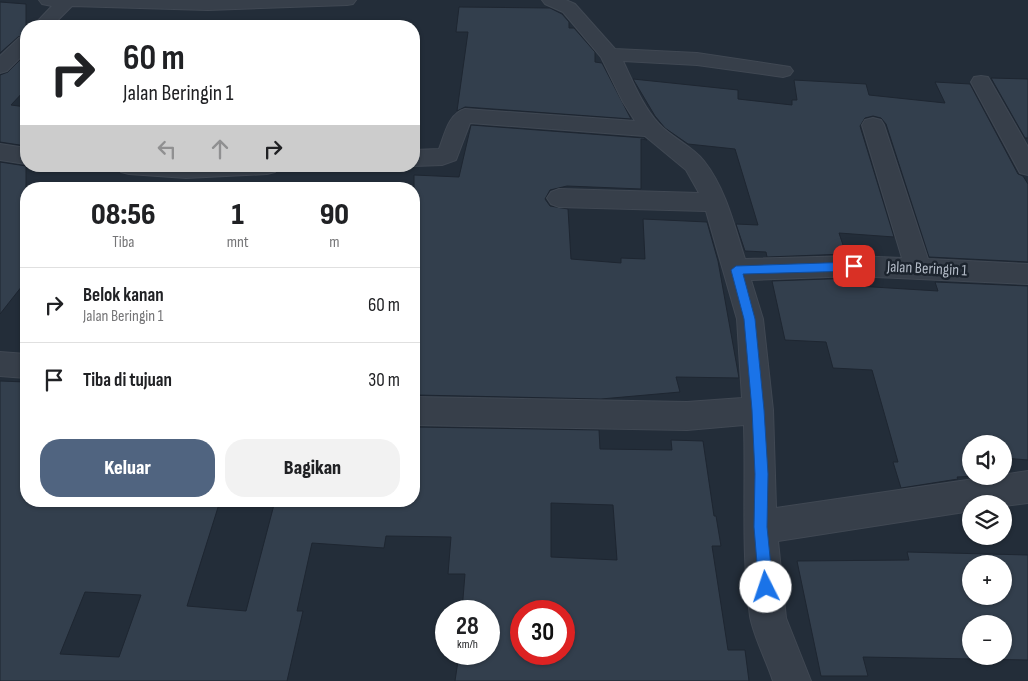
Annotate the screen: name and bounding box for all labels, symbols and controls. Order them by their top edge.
text: 60 m [123,37,185,80]
icon: right [40,40,105,105]
text: Jalan Beringin 1 [123,80,233,107]
icon: left [153,135,181,163]
icon: ahead [206,135,234,163]
icon: right [259,135,287,163]
text: 08:56 [91,197,156,233]
text: 1 [232,197,244,233]
text: 90 [320,197,349,233]
text: Tiba [112,233,134,252]
text: mnt [227,233,249,252]
text: m [329,233,340,252]
pin [833,245,875,287]
icon: arrive [840,252,868,280]
street label: Jalan Beringin 1 [885,257,968,281]
text: Belok kanan [83,284,164,307]
icon: right [40,291,68,319]
text: 60 m [368,294,400,317]
text: Jalan Beringin 1 [83,307,163,326]
icon: arrive [40,366,68,394]
text: Tiba di tujuan [83,369,172,392]
text: 30 m [368,369,400,392]
map controls [962,435,1012,665]
button: sound [962,435,1012,485]
button: Keluar [40,439,215,497]
button: Bagikan [225,439,400,497]
button: layers [962,495,1012,545]
button: + [962,555,1012,605]
position arrow [739,560,791,612]
speed limit sign: 30 [510,600,575,665]
text: 28 [456,611,479,642]
button: − [962,615,1012,665]
text: km/h [457,637,478,652]

